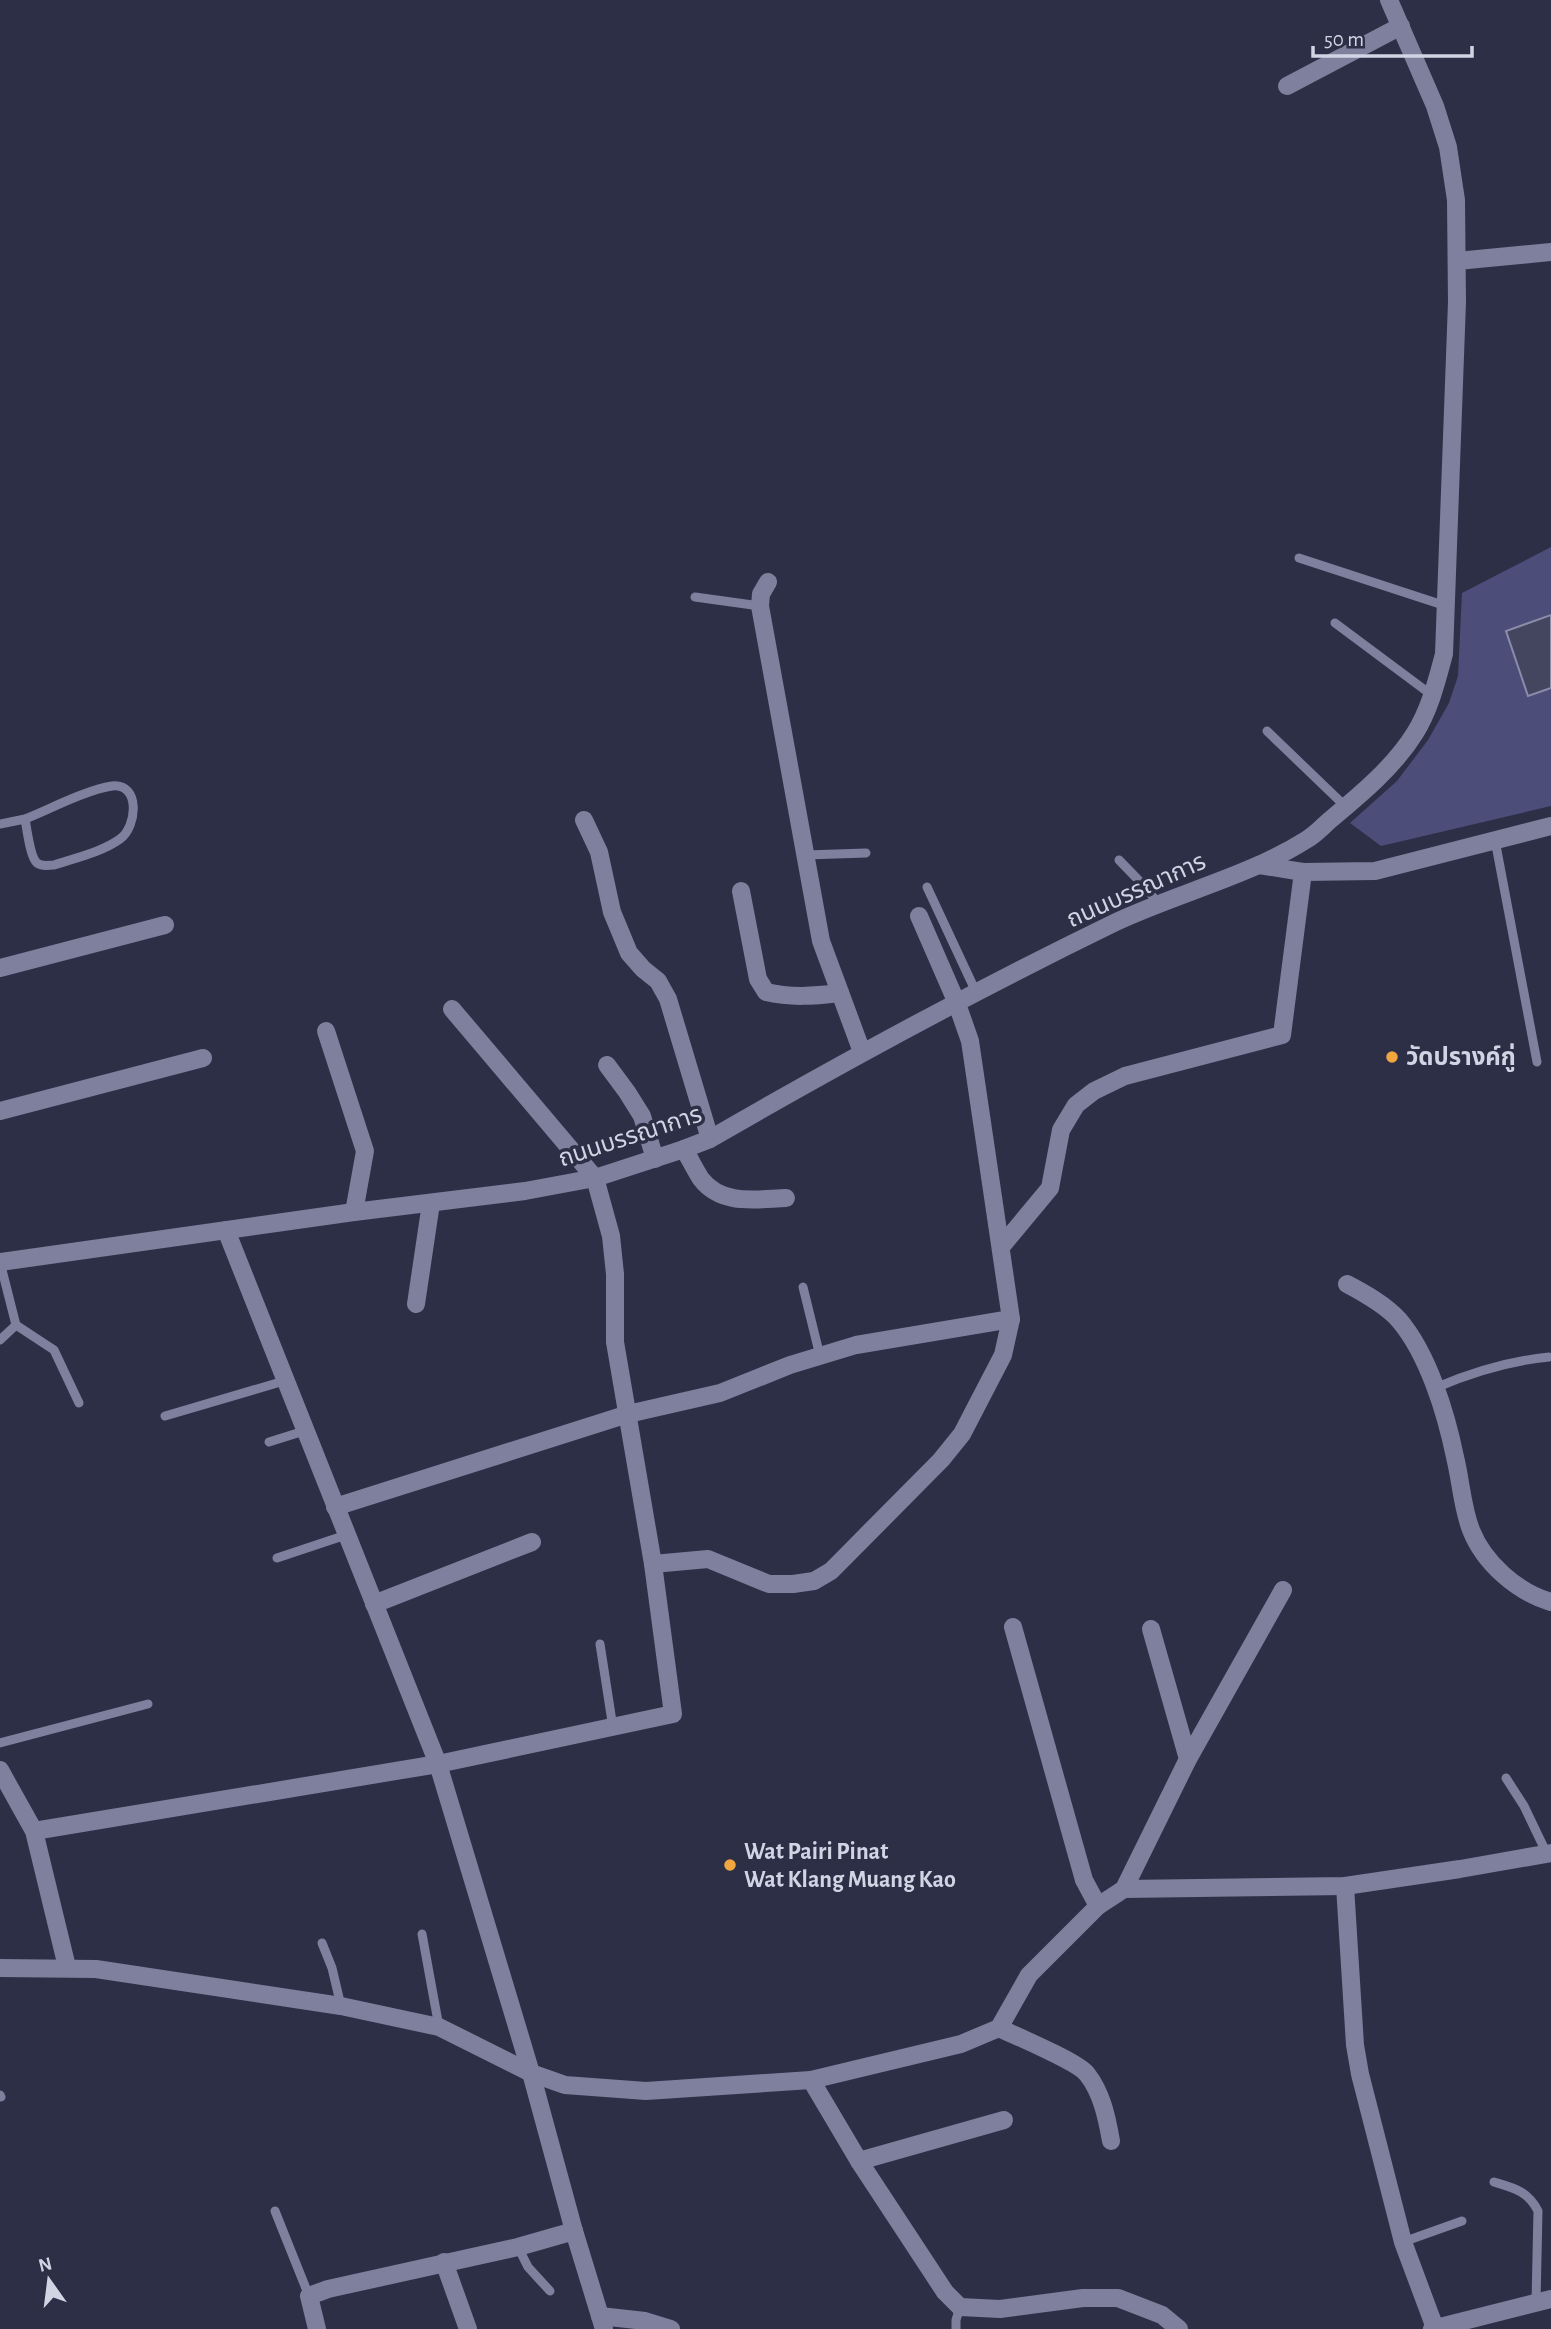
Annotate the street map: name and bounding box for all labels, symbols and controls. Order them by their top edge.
scale bar [1313,14,1472,58]
text: 50 m [1324,29,1364,50]
street label: ถนนบรรณาการ [1063,850,1209,932]
place label: วัดปรางค์กู่ [1406,1043,1516,1072]
marker: วัดปรางค์กู่ [1384,1049,1400,1065]
street label: ถนนบรรณาการ [556,1102,705,1171]
place label: Wat Pairi Pinat Wat Klang Muang Kao [744,1840,956,1892]
marker: Wat Pairi Pinat Wat Klang Muang Kao [722,1857,738,1873]
north arrow [14,2245,84,2315]
text: N [37,2254,54,2276]

